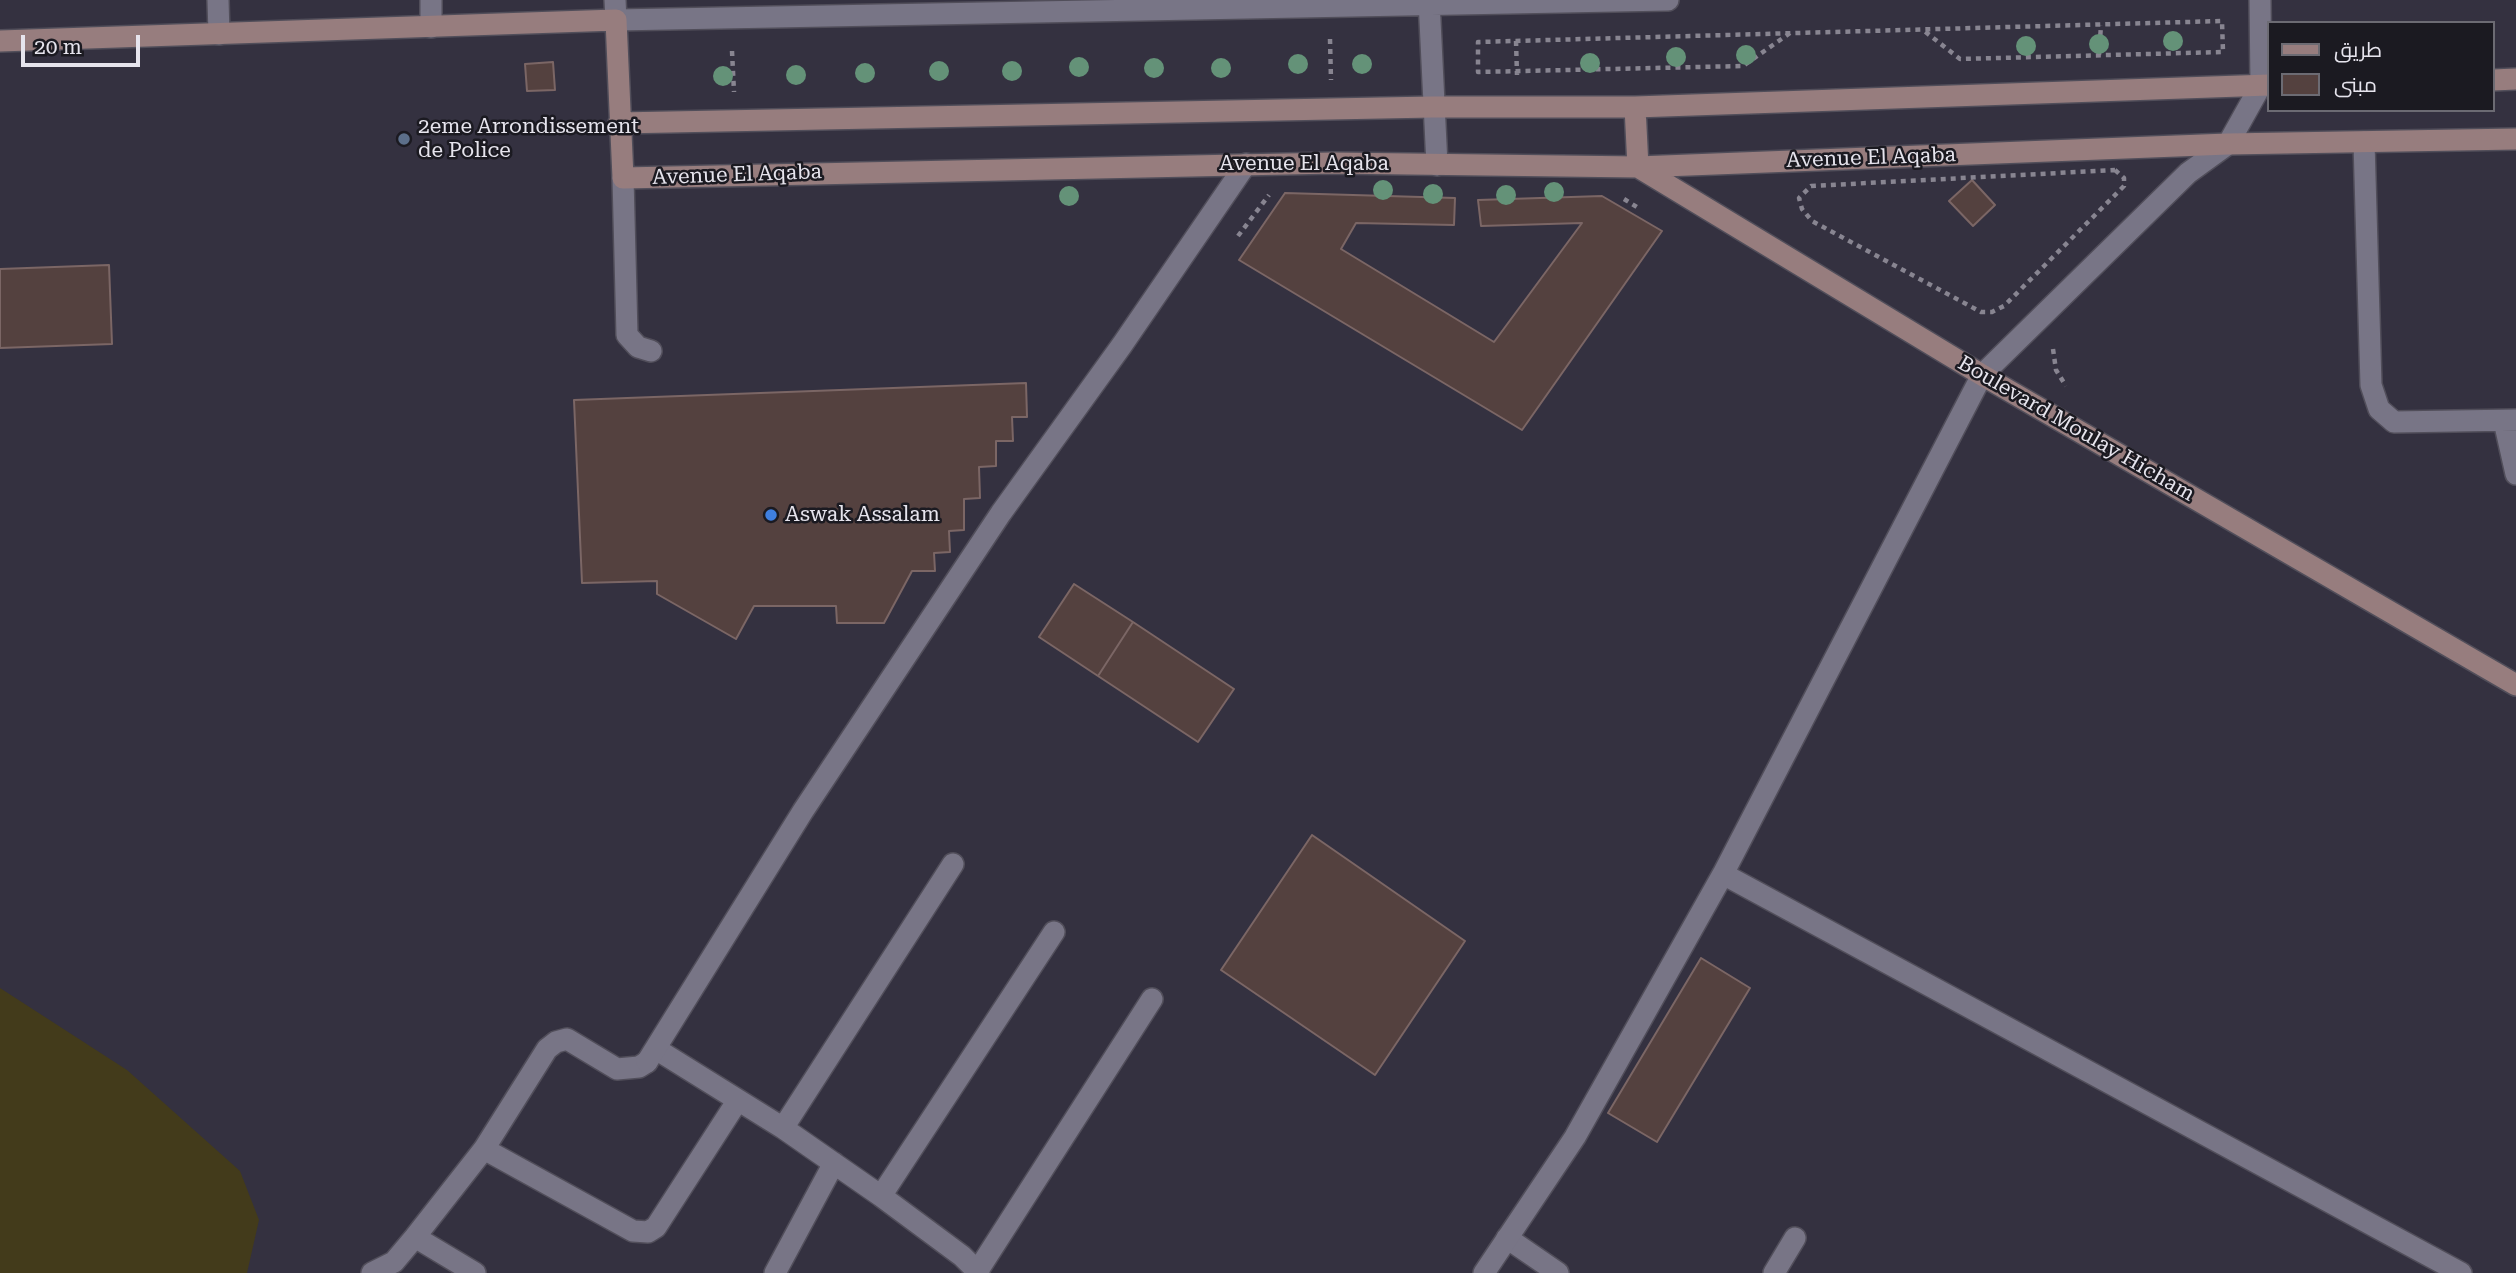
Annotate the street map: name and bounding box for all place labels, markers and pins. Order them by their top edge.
place label: 2eme Arrondissement de Police [418,114,639,164]
marker: 2eme Arrondissement de Police [396,131,412,147]
place label: Aswak Assalam [785,502,940,528]
marker: Aswak Assalam [763,507,779,523]

